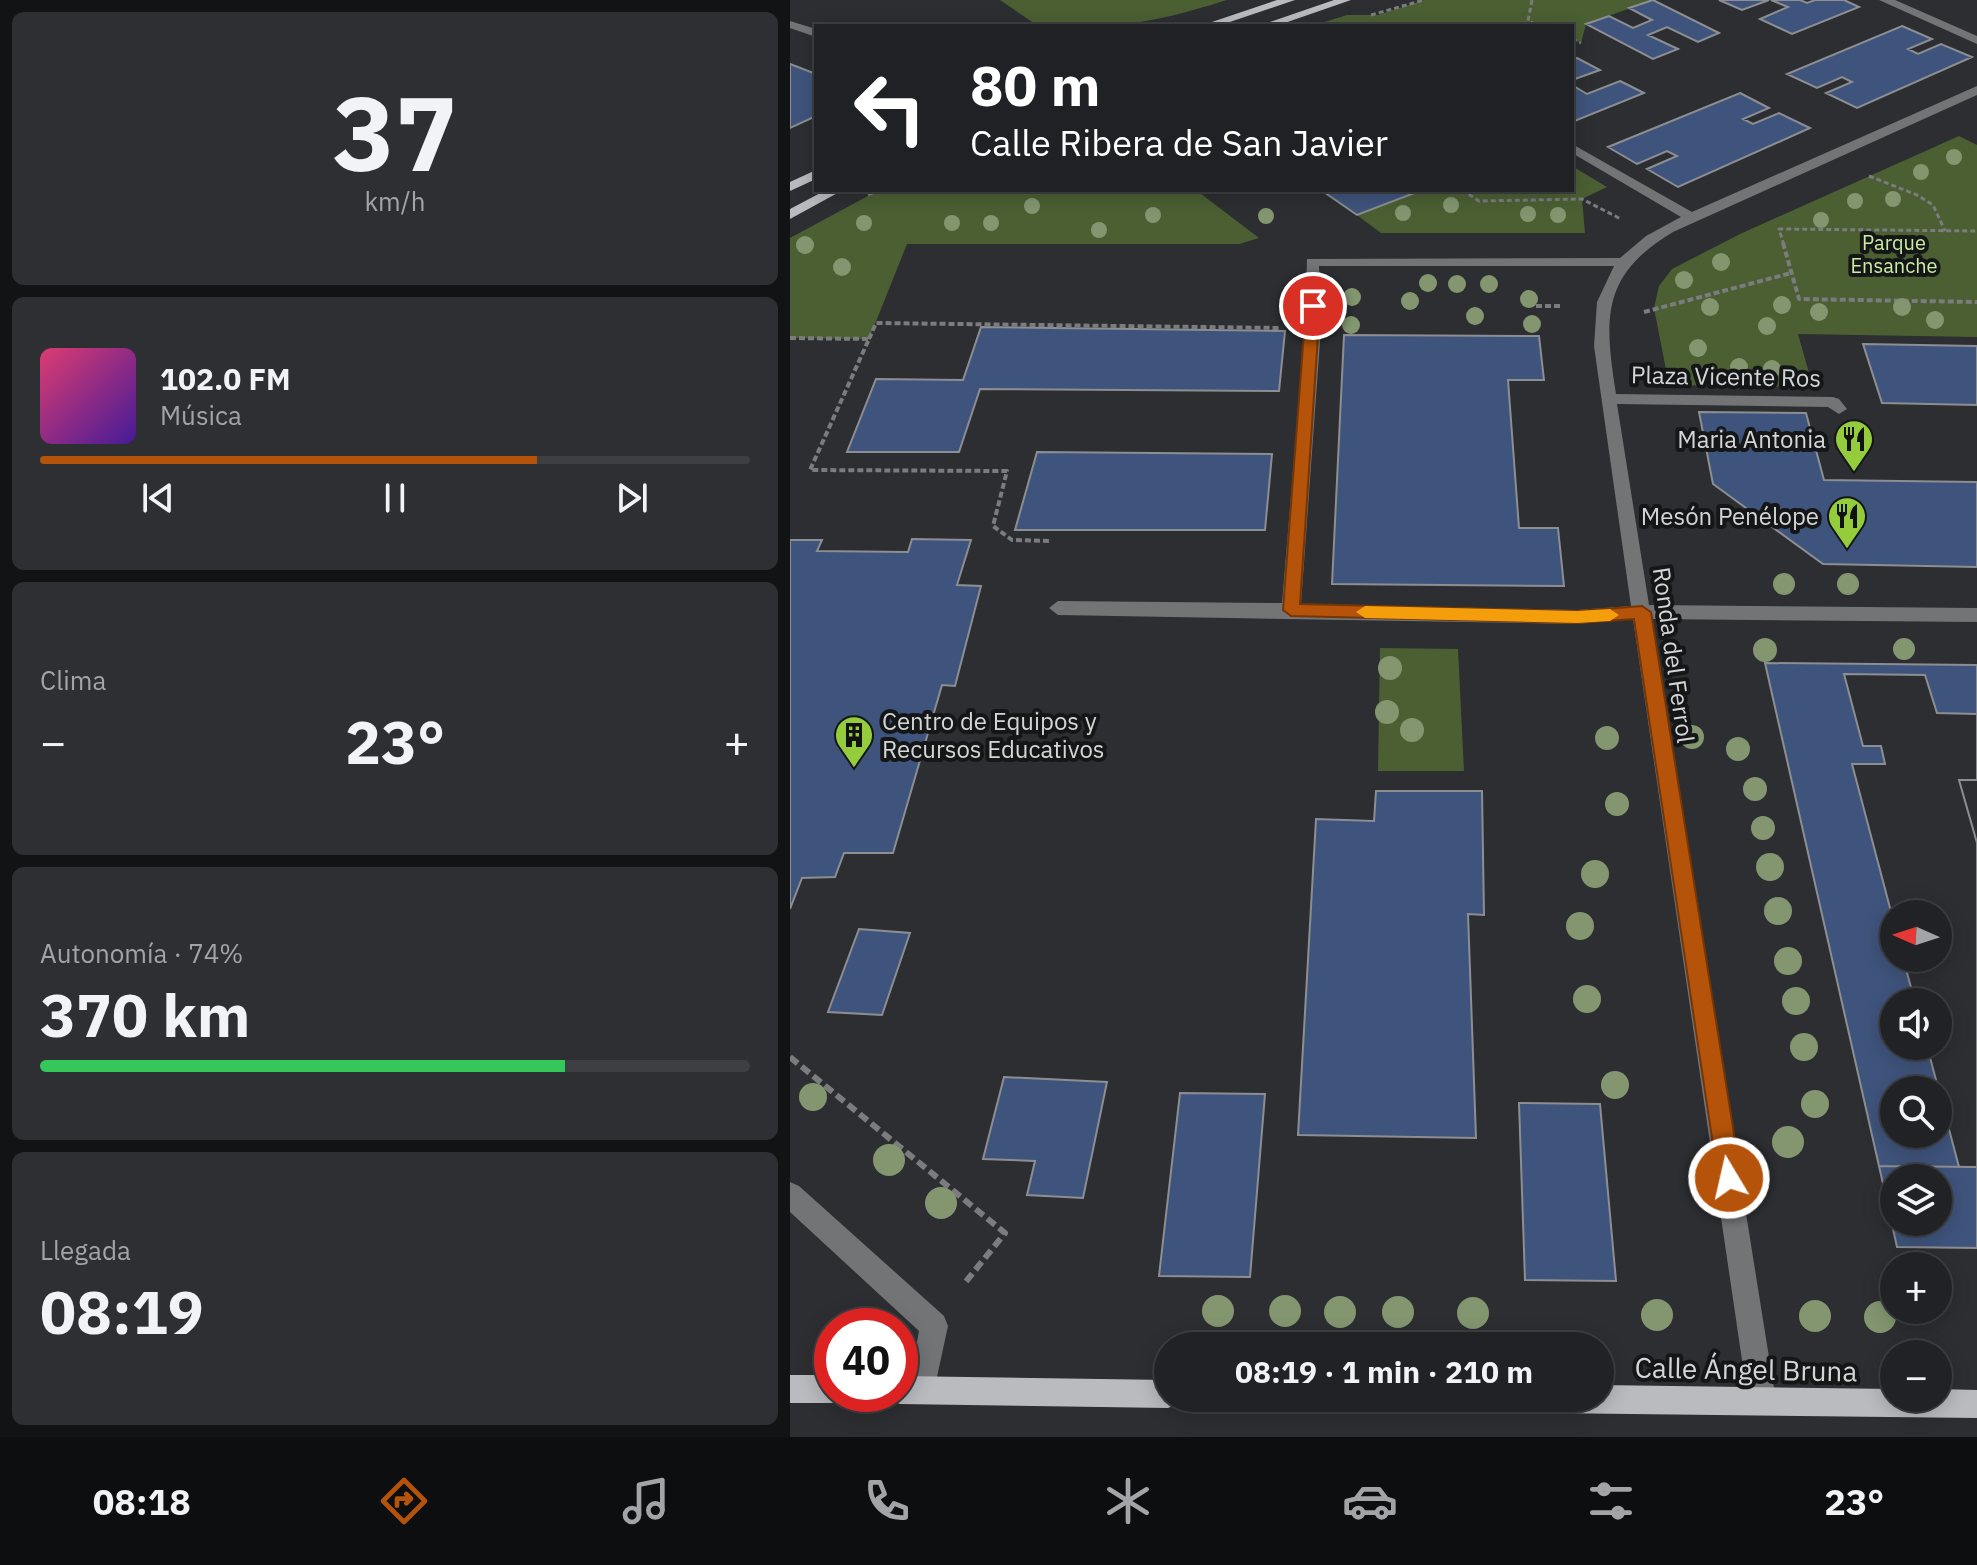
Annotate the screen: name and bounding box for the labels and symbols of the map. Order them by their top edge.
park label: Parque Ensanche [1850,229,1938,279]
pin [1279,272,1347,340]
street label: Plaza Vicente Ros [1631,358,1821,394]
restaurant icon: Maria Antonia [1833,418,1875,473]
place label: Maria Antonia [1677,423,1826,455]
restaurant icon: Mesón Penélope [1826,495,1868,550]
place label: Mesón Penélope [1641,500,1819,532]
street label: Ronda del Ferrol [1646,565,1702,745]
place label: Centro de Equipos y Recursos Educativos [882,705,1105,765]
building icon: Centro de Equipos y Recursos Educativos [833,714,875,769]
north arrow [1880,900,1952,972]
position arrow [1687,1136,1771,1220]
speed limit sign: 40 [814,1308,918,1412]
street label: Calle Ángel Bruna [1634,1349,1858,1389]

